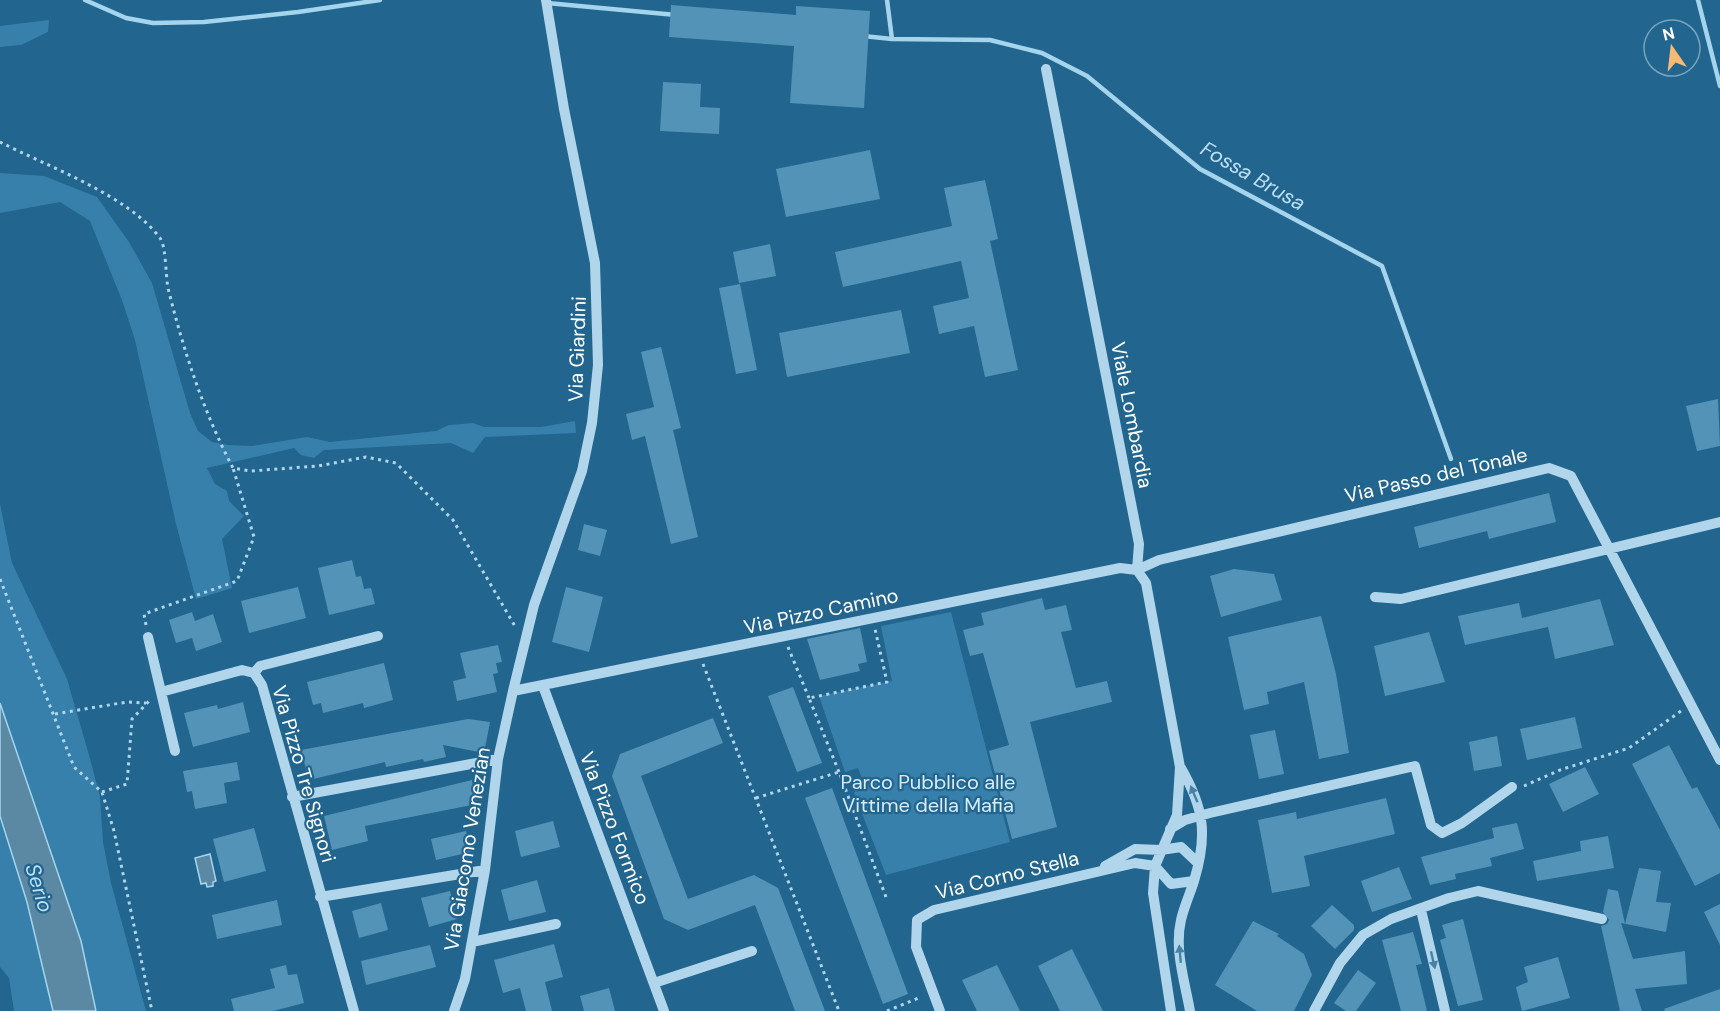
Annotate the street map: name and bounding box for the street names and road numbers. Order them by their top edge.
street label: Via Giardini [562,296,592,402]
street label: Viale Lombardia [1105,340,1159,490]
street label: Via Passo del Tonale [1342,441,1530,509]
street label: Via Pizzo Camino [741,582,901,640]
street label: Via Pizzo Tre Signori [266,682,342,866]
street label: Via Giacomo Venezian [438,745,496,953]
street label: Via Pizzo Formico [574,748,656,908]
street label: Via Corno Stella [933,845,1081,905]

